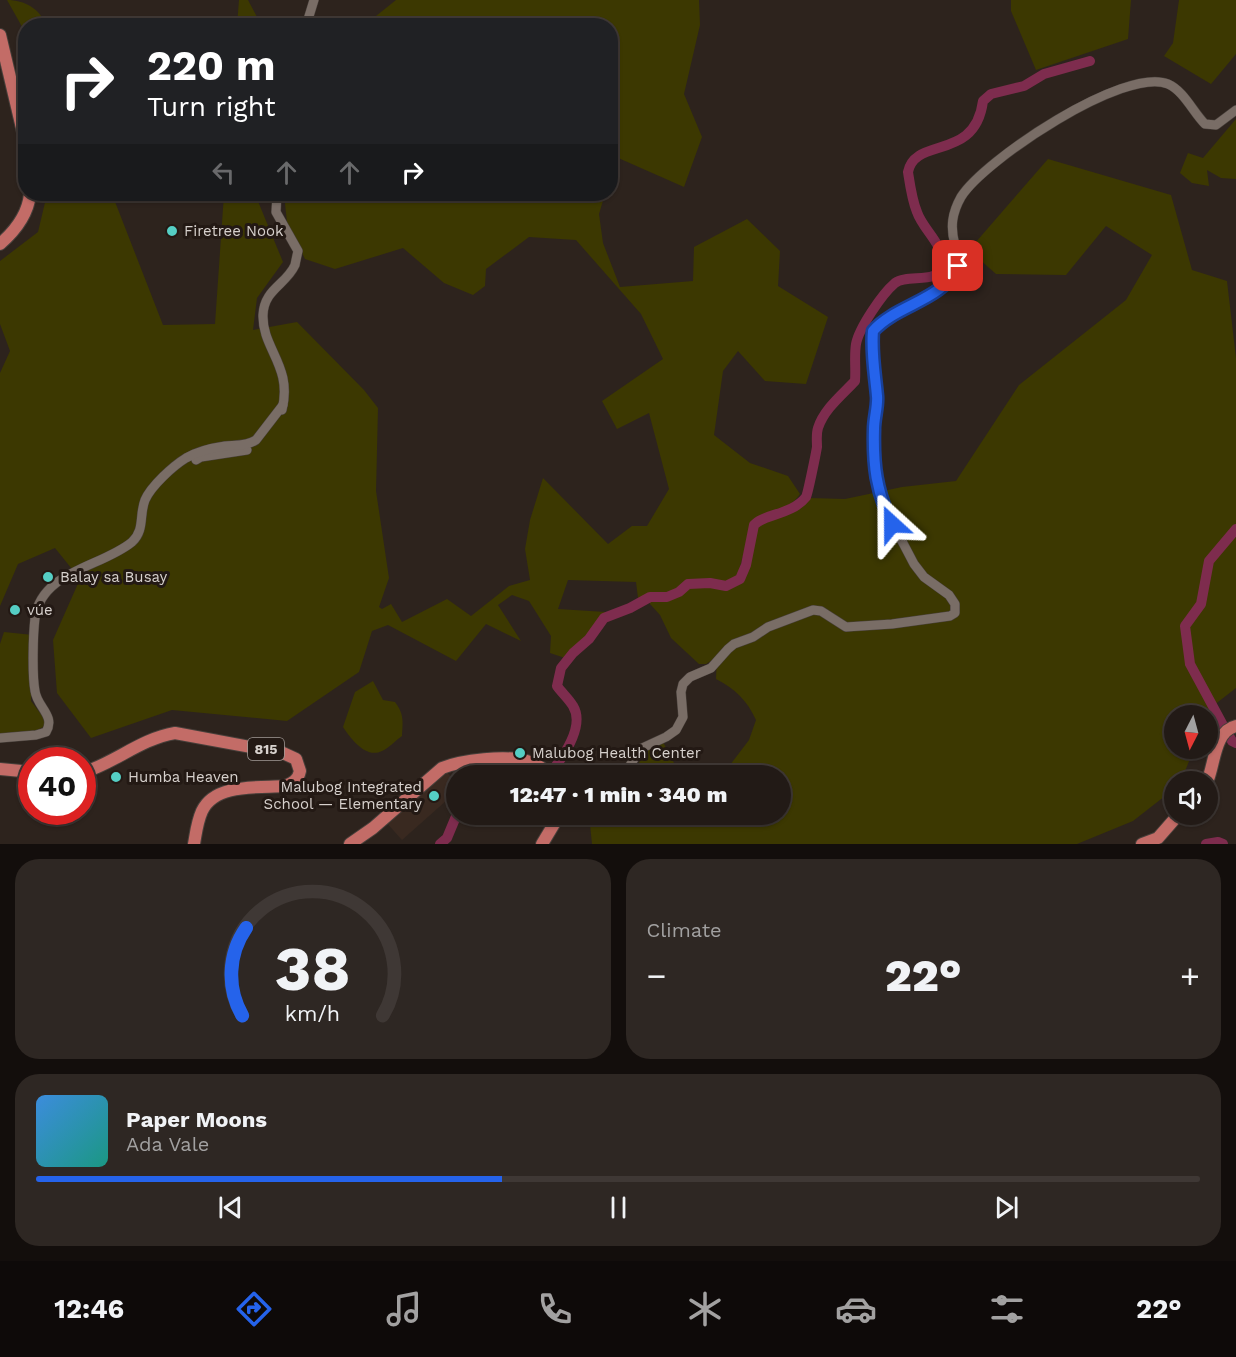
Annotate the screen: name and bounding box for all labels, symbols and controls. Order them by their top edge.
text: 220 m [147,41,276,90]
icon: right [48,42,126,120]
text: Turn right [147,91,276,123]
icon: left [207,156,240,189]
icon: ahead [270,156,303,189]
icon: ahead [333,156,366,189]
icon: right [396,156,429,189]
place label: Firetree Nook [184,222,284,240]
marker: Firetree Nook [165,224,179,238]
pin [932,240,983,291]
icon: arrive [941,249,974,282]
position arrow [860,492,924,556]
place label: Balay sa Busay [60,568,168,586]
marker: Balay sa Busay [41,570,55,584]
place label: vúe [27,601,53,619]
marker: vúe [8,603,22,617]
north arrow [1164,705,1218,759]
map controls [1164,705,1218,825]
road number: 815 [248,738,284,760]
place label: Malubog Health Center [532,744,701,762]
marker: Malubog Health Center [513,746,527,760]
speed limit sign: 40 [18,747,96,825]
place label: Humba Heaven [128,768,239,786]
marker: Humba Heaven [109,770,123,784]
button: sound [1164,771,1218,825]
place label: Malubog Integrated School — Elementary [264,778,422,813]
text: 12:47 · 1 min · 340 m [510,782,727,807]
marker: Malubog Integrated School — Elementary [427,789,441,803]
text: Climate [647,918,722,942]
text: 38 [275,932,351,1005]
text: 22° [885,949,962,1002]
text: − [647,956,666,995]
text: + [1180,956,1200,995]
text: km/h [285,1001,340,1026]
text: Paper Moons [126,1107,267,1132]
text: Ada Vale [126,1132,209,1156]
icon: previous [214,1191,247,1224]
icon: pause [602,1191,635,1224]
icon: next [990,1191,1023,1224]
icon: directions [233,1288,275,1330]
icon: music [383,1288,425,1330]
icon: phone [534,1288,576,1330]
icon: climate [684,1288,726,1330]
icon: car [835,1288,877,1330]
icon: filters [986,1288,1028,1330]
text: 12:46 [54,1293,124,1325]
text: 22° [1136,1293,1182,1325]

